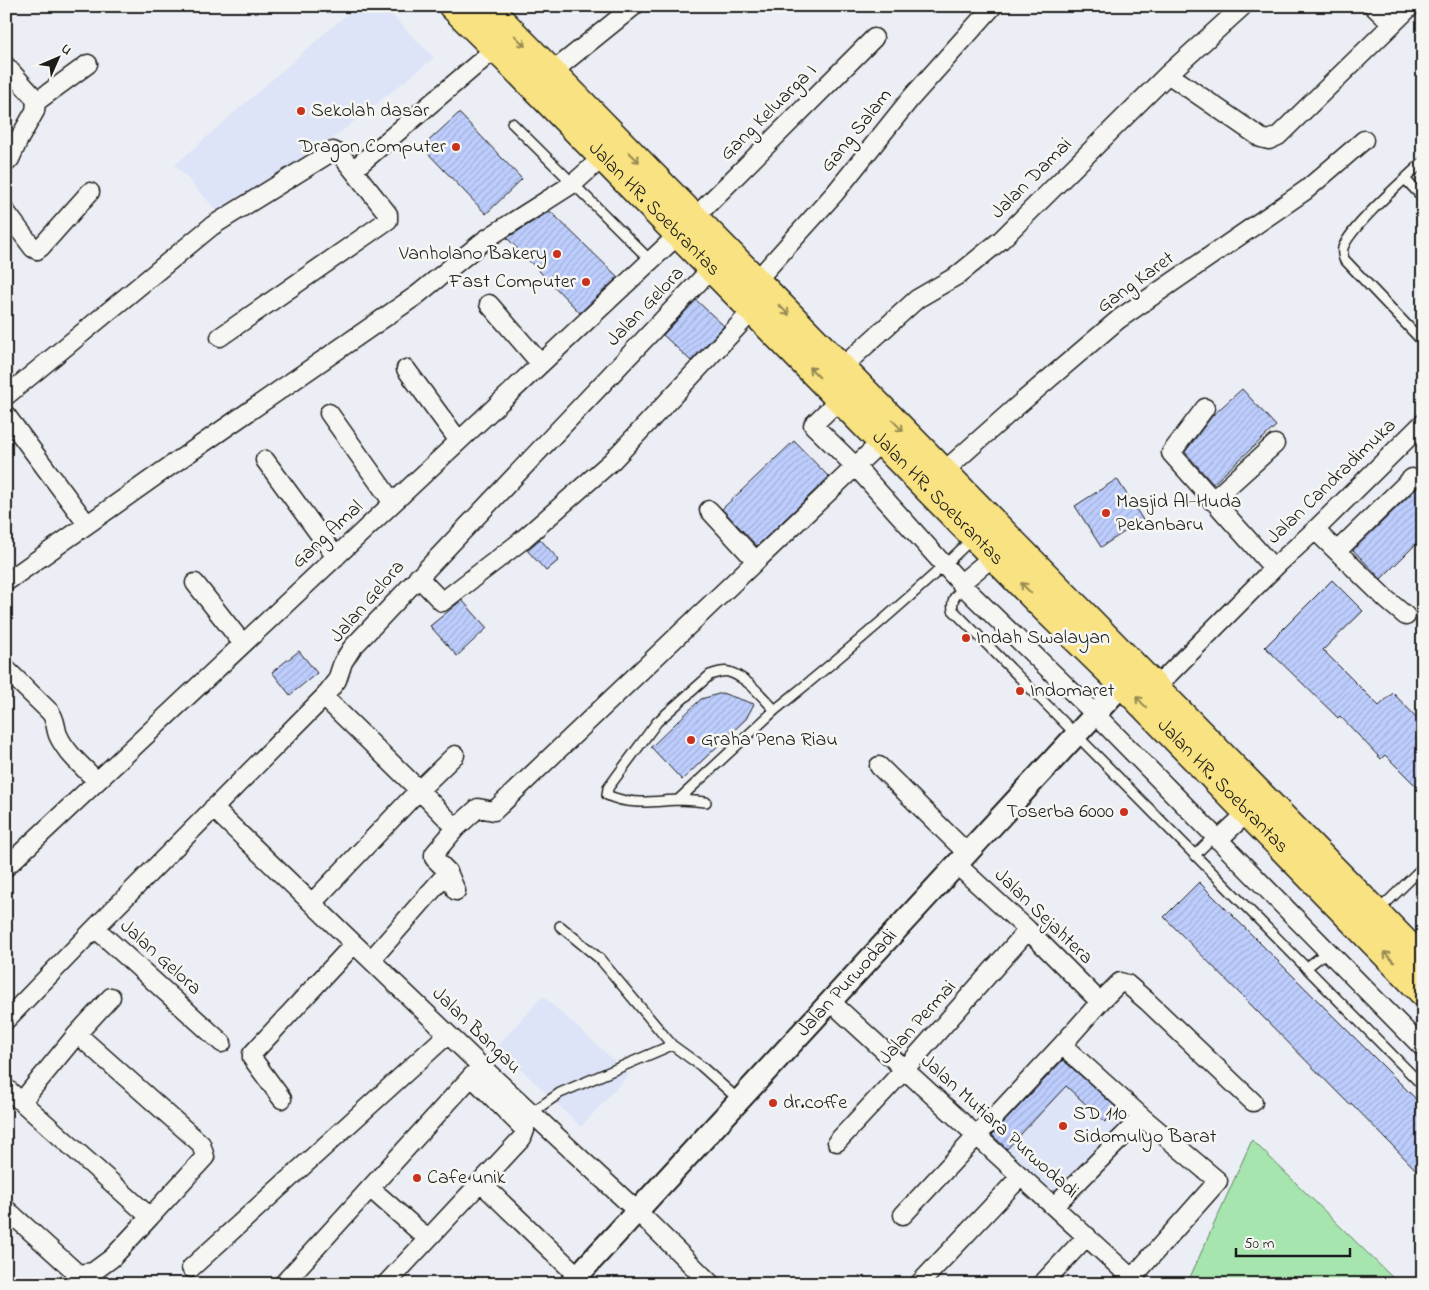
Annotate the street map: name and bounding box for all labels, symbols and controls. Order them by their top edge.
north arrow [32,32,82,82]
one-way arrow [514,35,526,47]
text: U [56,39,77,61]
street label: Gang Keluarga I [714,58,825,169]
street label: Gang Salam [814,83,901,180]
place label: Sekolah dasar [311,97,430,126]
marker: Sekolah dasar [295,105,307,117]
street label: Jalan Damai [985,132,1079,226]
place label: Dragon Computer [298,133,447,163]
street label: Jalan HR. Soebrantas [581,135,727,283]
marker: Dragon Computer [450,141,462,153]
one-way arrow [628,151,640,163]
place label: Vanholano Bakery [398,240,547,269]
street label: Gang Karet [1091,245,1182,322]
marker: Vanholano Bakery [551,248,563,260]
street label: Jalan Gelora [600,260,692,354]
place label: Fast Computer [448,268,577,297]
marker: Fast Computer [580,276,592,288]
one-way arrow [778,304,790,317]
one-way arrow [808,365,820,378]
street label: Jalan Candradimuka [1261,412,1403,552]
one-way arrow [892,420,904,433]
street label: Jalan HR. Soebrantas [865,424,1011,572]
place label: Masjid Al-Huda Pekanbaru [1116,488,1241,540]
street label: Gang Amal [285,494,371,577]
marker: Masjid Al-Huda Pekanbaru [1100,507,1112,519]
street label: Jalan Gelora [324,554,412,650]
one-way arrow [1020,582,1032,594]
place label: Indah Swalayan [976,624,1110,653]
marker: Indah Swalayan [960,632,972,644]
place label: Indomaret [1030,677,1115,706]
marker: Indomaret [1014,685,1026,697]
one-way arrow [1135,696,1147,709]
street label: Jalan HR. Soebrantas [1150,712,1295,860]
place label: Graha Pena Riau [701,726,838,755]
marker: Graha Pena Riau [685,734,697,746]
place label: Toserba 6000 [1007,798,1114,827]
marker: Toserba 6000 [1118,806,1130,818]
street label: Jalan Sejahtera [987,862,1099,972]
street label: Jalan Gelora [112,913,208,1003]
street label: Jalan Purwodadi [790,923,905,1044]
one-way arrow [1383,950,1395,963]
street label: Jalan Permai [872,974,964,1072]
street label: Jalan Bangau [424,981,527,1082]
street label: Jalan Mutiara Purwodadi [913,1048,1085,1206]
place label: dr.coffe [783,1089,847,1118]
marker: dr.coffe [767,1097,779,1109]
place label: SD 110 Sidomulyo Barat [1073,1100,1217,1152]
marker: SD 110 Sidomulyo Barat [1057,1120,1069,1132]
place label: Cafe unik [427,1164,506,1193]
marker: Cafe unik [411,1172,423,1184]
scale bar [1236,1225,1350,1257]
text: 50 m [1244,1233,1275,1255]

